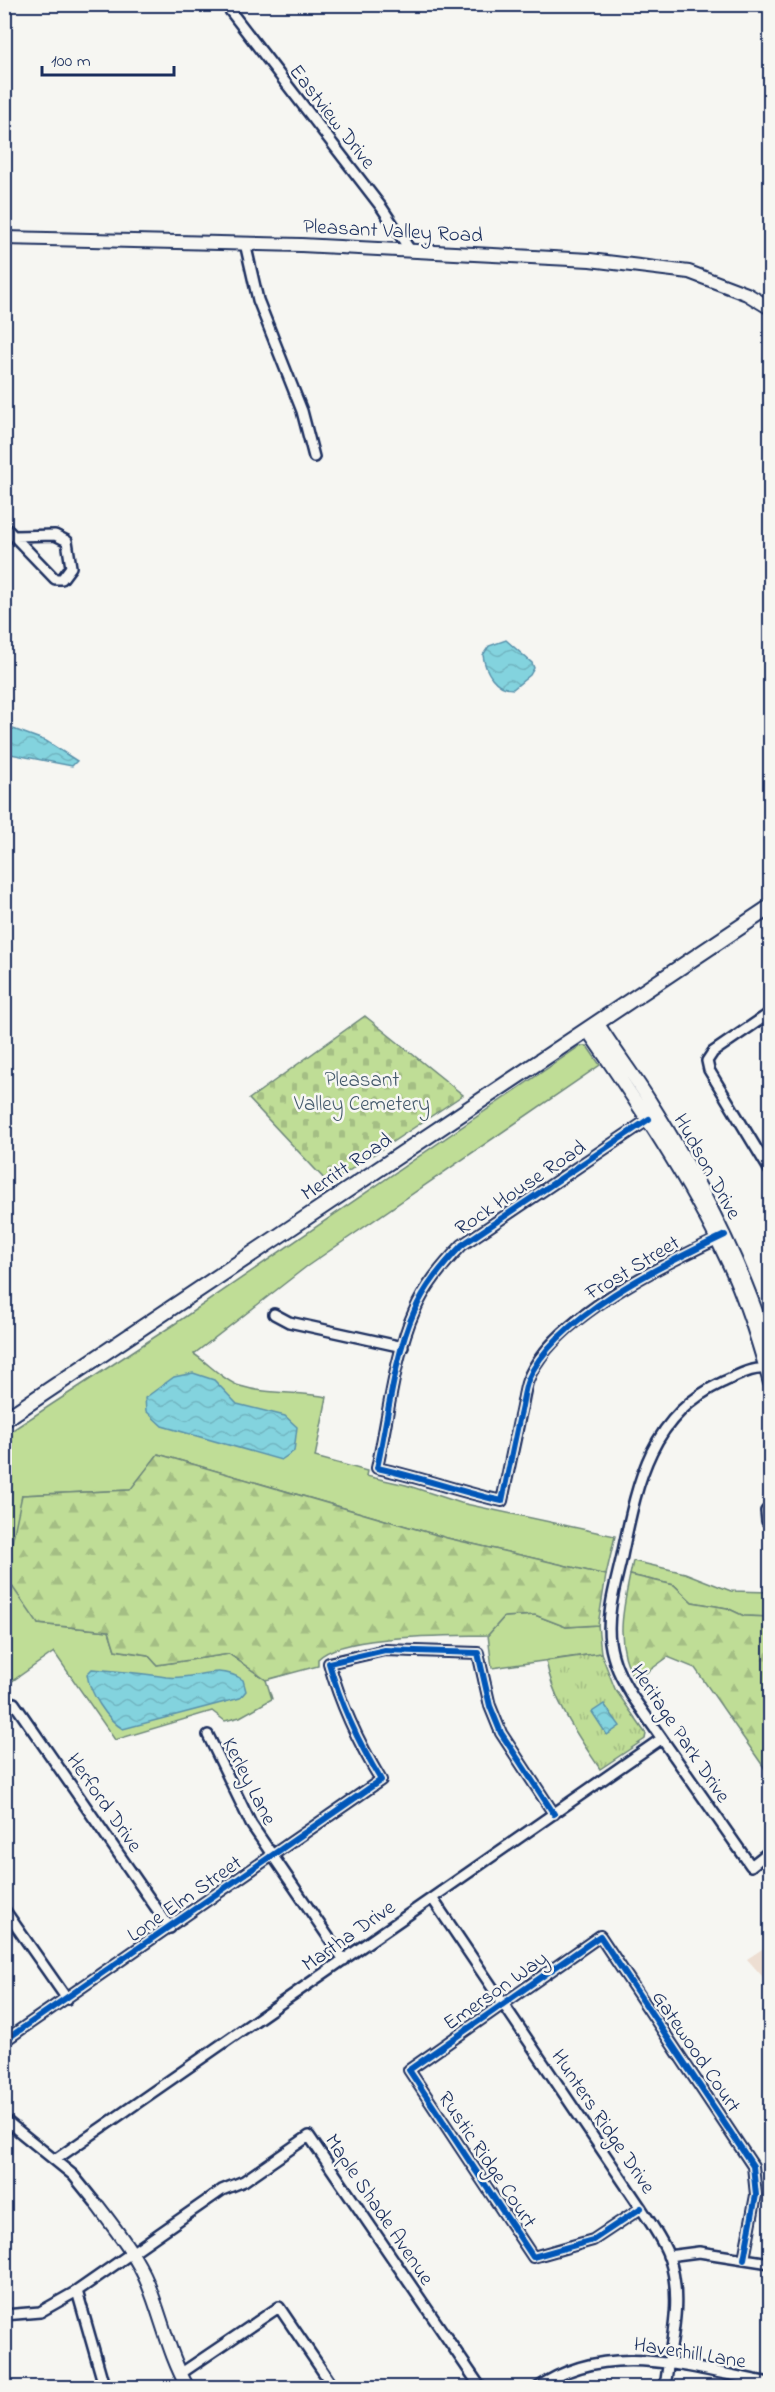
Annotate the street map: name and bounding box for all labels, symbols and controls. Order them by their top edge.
scale bar [42,39,174,77]
text: 100 m [51,49,91,75]
street label: Eastview Drive [281,58,382,177]
street label: Pleasant Valley Road [302,212,484,254]
park label: Pleasant Valley Cemetery [293,1066,430,1122]
street label: Hudson Drive [665,1109,748,1226]
street label: Merritt Road [296,1126,399,1209]
street label: Rock House Road [450,1134,593,1244]
street label: Frost Street [579,1229,686,1309]
street label: Heritage Park Drive [620,1659,737,1811]
street label: Kerley Lane [212,1733,283,1832]
street label: Herford Drive [58,1747,149,1859]
street label: Lone Elm Street [121,1849,249,1950]
street label: Martha Drive [296,1893,402,1980]
street label: Emerson Way [438,1945,556,2040]
street label: Gatewood Court [643,1985,747,2119]
street label: Hunters Ridge Drive [541,2044,662,2202]
street label: Rustic Ridge Court [428,2086,543,2236]
street label: Maple Shade Avenue [316,2128,441,2292]
street label: Haverhill Lane [631,2330,748,2378]

